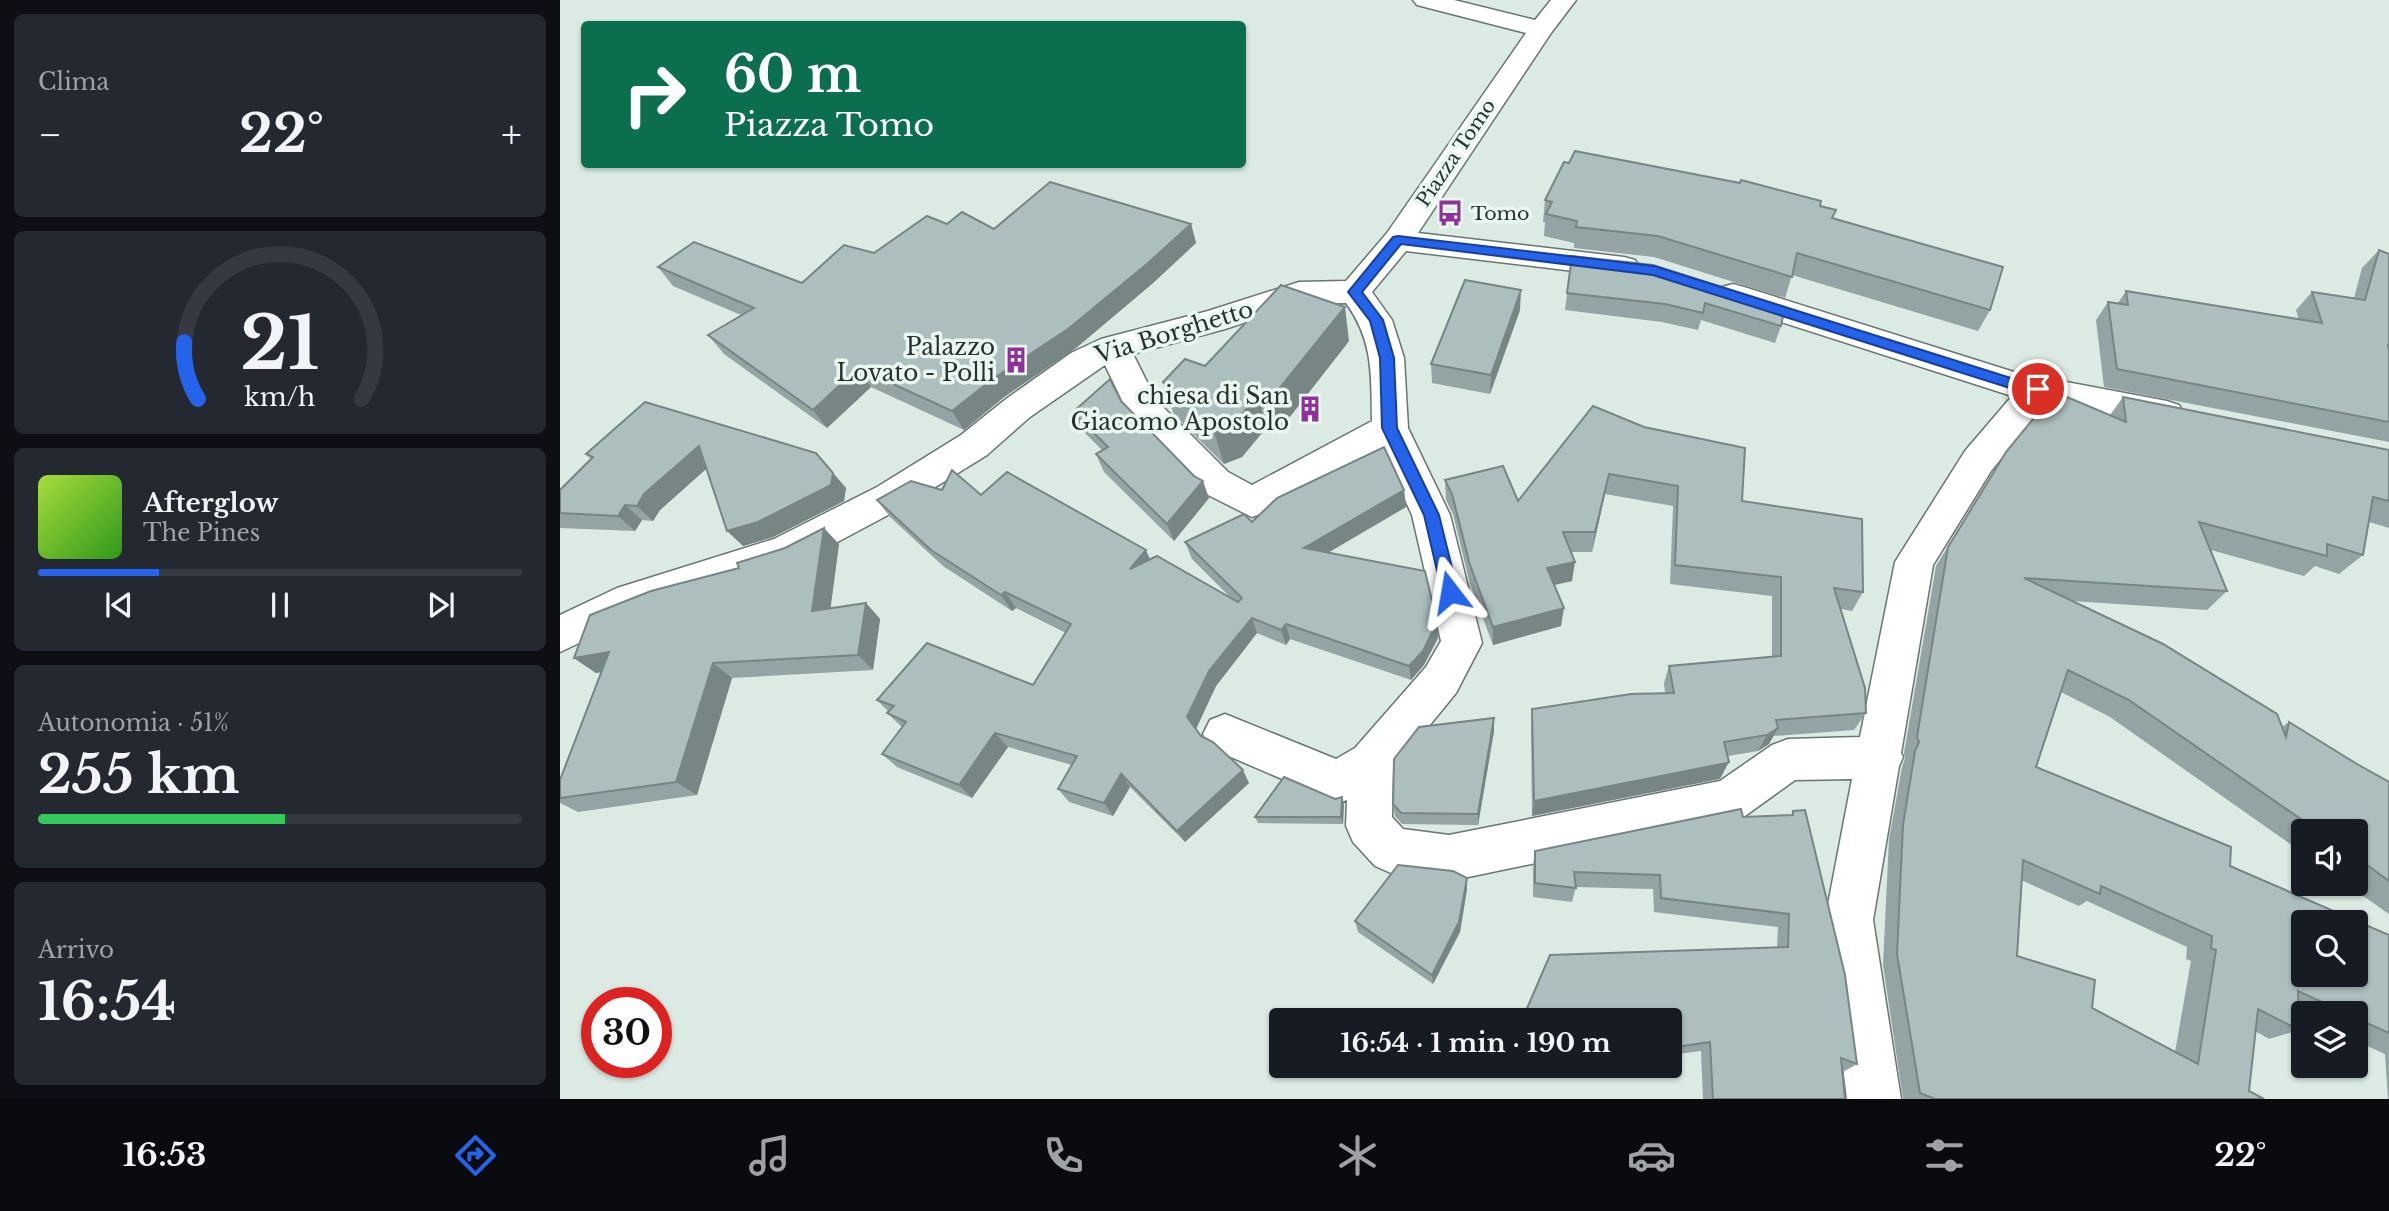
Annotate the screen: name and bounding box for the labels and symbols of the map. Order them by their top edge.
street label: Piazza Tomo [1412,95,1500,211]
bus stop icon: Tomo [1435,198,1465,228]
place label: Tomo [1471,202,1529,225]
street label: Via Borghetto [1091,295,1256,370]
place label: Palazzo Lovato - Polli [837,333,995,387]
building icon: Palazzo Lovato - Polli [1001,345,1031,375]
pin [2008,359,2068,419]
place label: chiesa di San Giacomo Apostolo [1071,382,1289,436]
building icon: chiesa di San Giacomo Apostolo [1295,394,1325,424]
position arrow [1413,555,1487,629]
speed limit sign: 30 [581,987,672,1078]

